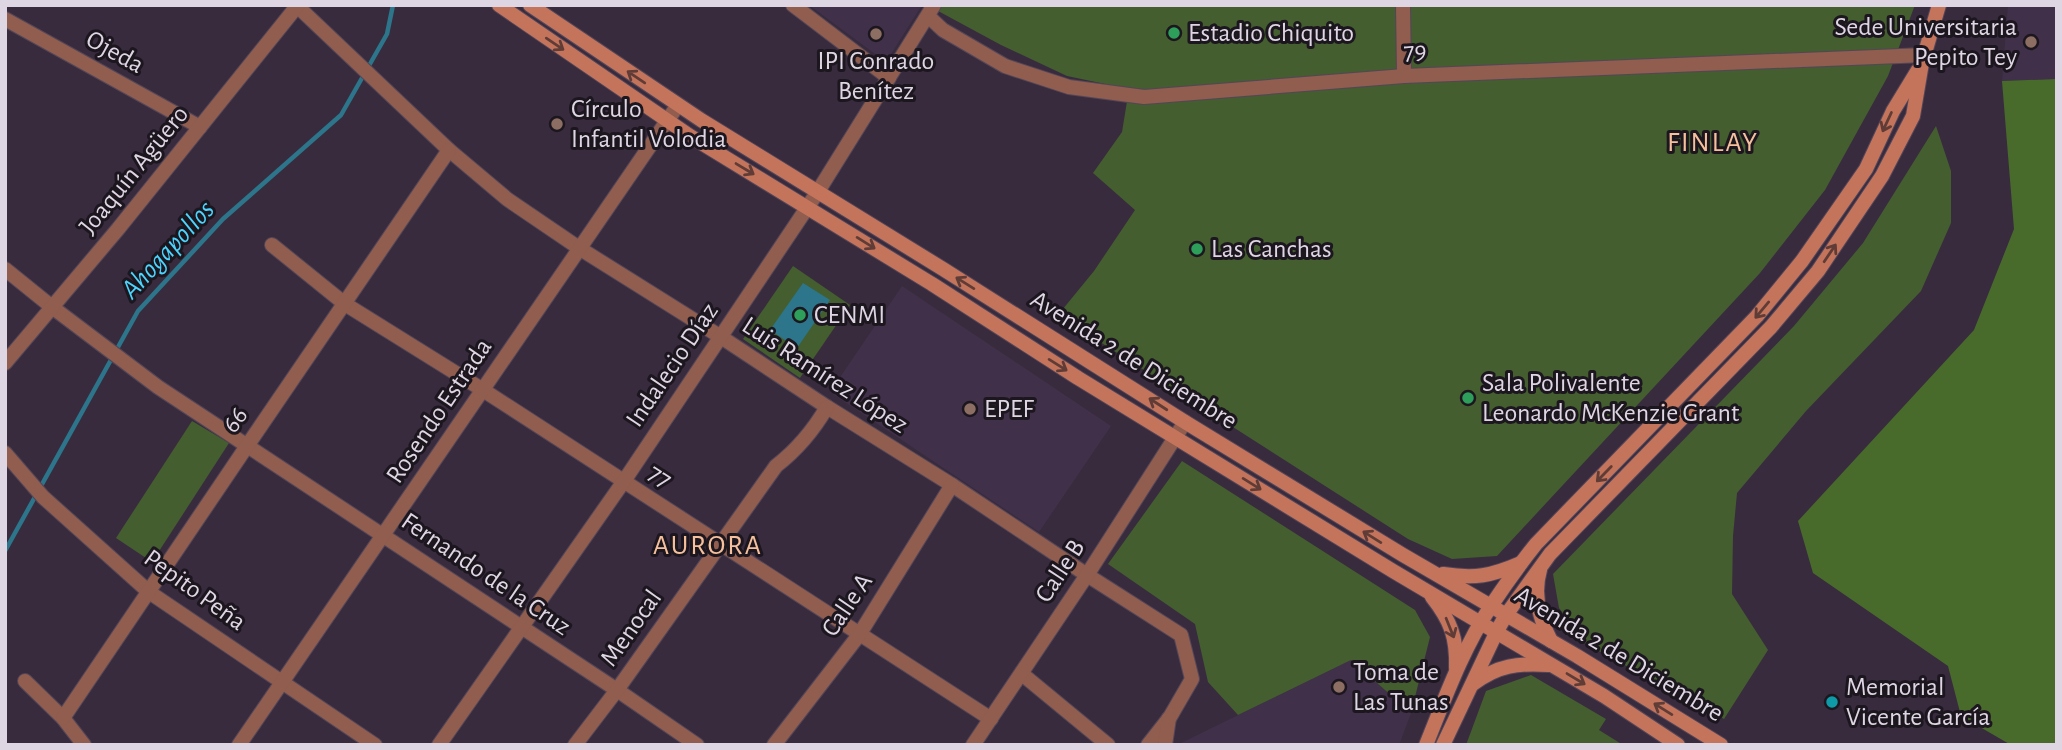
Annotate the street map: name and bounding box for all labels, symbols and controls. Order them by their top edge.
place label: Sede Universitaria Pepito Tey [1834,14,2017,70]
place label: Estadio Chiquito [1188,20,1354,46]
marker: Estadio Chiquito [1166,25,1182,41]
street label: Ojeda [82,26,148,78]
marker: IPI Conrado Benítez [868,26,884,42]
marker: Sede Universitaria Pepito Tey [2023,34,2039,50]
one-way arrow [545,37,564,52]
street label: 79 [1403,37,1427,65]
place label: IPI Conrado Benítez [818,48,934,104]
one-way arrow [627,70,646,84]
place label: Círculo Infantil Volodia [571,96,726,152]
street label: Joaquín Agüero [75,101,193,239]
one-way arrow [1880,111,1894,132]
marker: Círculo Infantil Volodia [549,116,565,132]
district label: FINLAY [1667,129,1759,157]
one-way arrow [735,162,755,176]
water label: Ahogapollos [115,196,220,305]
one-way arrow [856,236,875,251]
place label: Las Canchas [1211,236,1332,262]
marker: Las Canchas [1189,241,1205,257]
one-way arrow [1823,244,1837,263]
one-way arrow [956,275,976,289]
street label: Avenida 2 de Diciembre [1026,286,1242,434]
street label: Indalecio Díaz [621,298,723,432]
one-way arrow [1754,301,1770,319]
place label: CENMI [814,302,885,328]
marker: CENMI [792,307,808,323]
street label: Luis Ramírez López [738,312,912,438]
street label: Rosendo Estrada [381,334,497,488]
one-way arrow [1048,358,1067,373]
place label: Sala Polivalente Leonardo McKenzie Grant [1482,370,1739,426]
marker: Sala Polivalente Leonardo McKenzie Grant [1460,390,1476,406]
place label: EPEF [984,396,1035,422]
one-way arrow [1148,397,1168,411]
marker: EPEF [962,401,978,417]
street label: 66 [217,403,253,437]
street label: 77 [644,459,676,493]
one-way arrow [1596,466,1613,483]
one-way arrow [1241,478,1261,492]
street label: Fernando de la Cruz [397,508,575,640]
one-way arrow [1363,529,1383,543]
district label: AURORA [653,532,763,560]
street label: Calle B [1030,535,1090,607]
street label: Pepito Peña [139,545,251,635]
street label: Calle A [817,569,877,641]
street label: Avenida 2 de Diciembre [1510,582,1728,726]
street label: Menocal [596,585,666,671]
one-way arrow [1445,616,1458,638]
place label: Toma de Las Tunas [1353,659,1449,715]
one-way arrow [1566,672,1586,686]
place label: Memorial Vicente García [1846,674,1990,730]
marker: Toma de Las Tunas [1331,679,1347,695]
marker: Memorial Vicente García [1824,694,1840,710]
one-way arrow [1653,702,1673,716]

